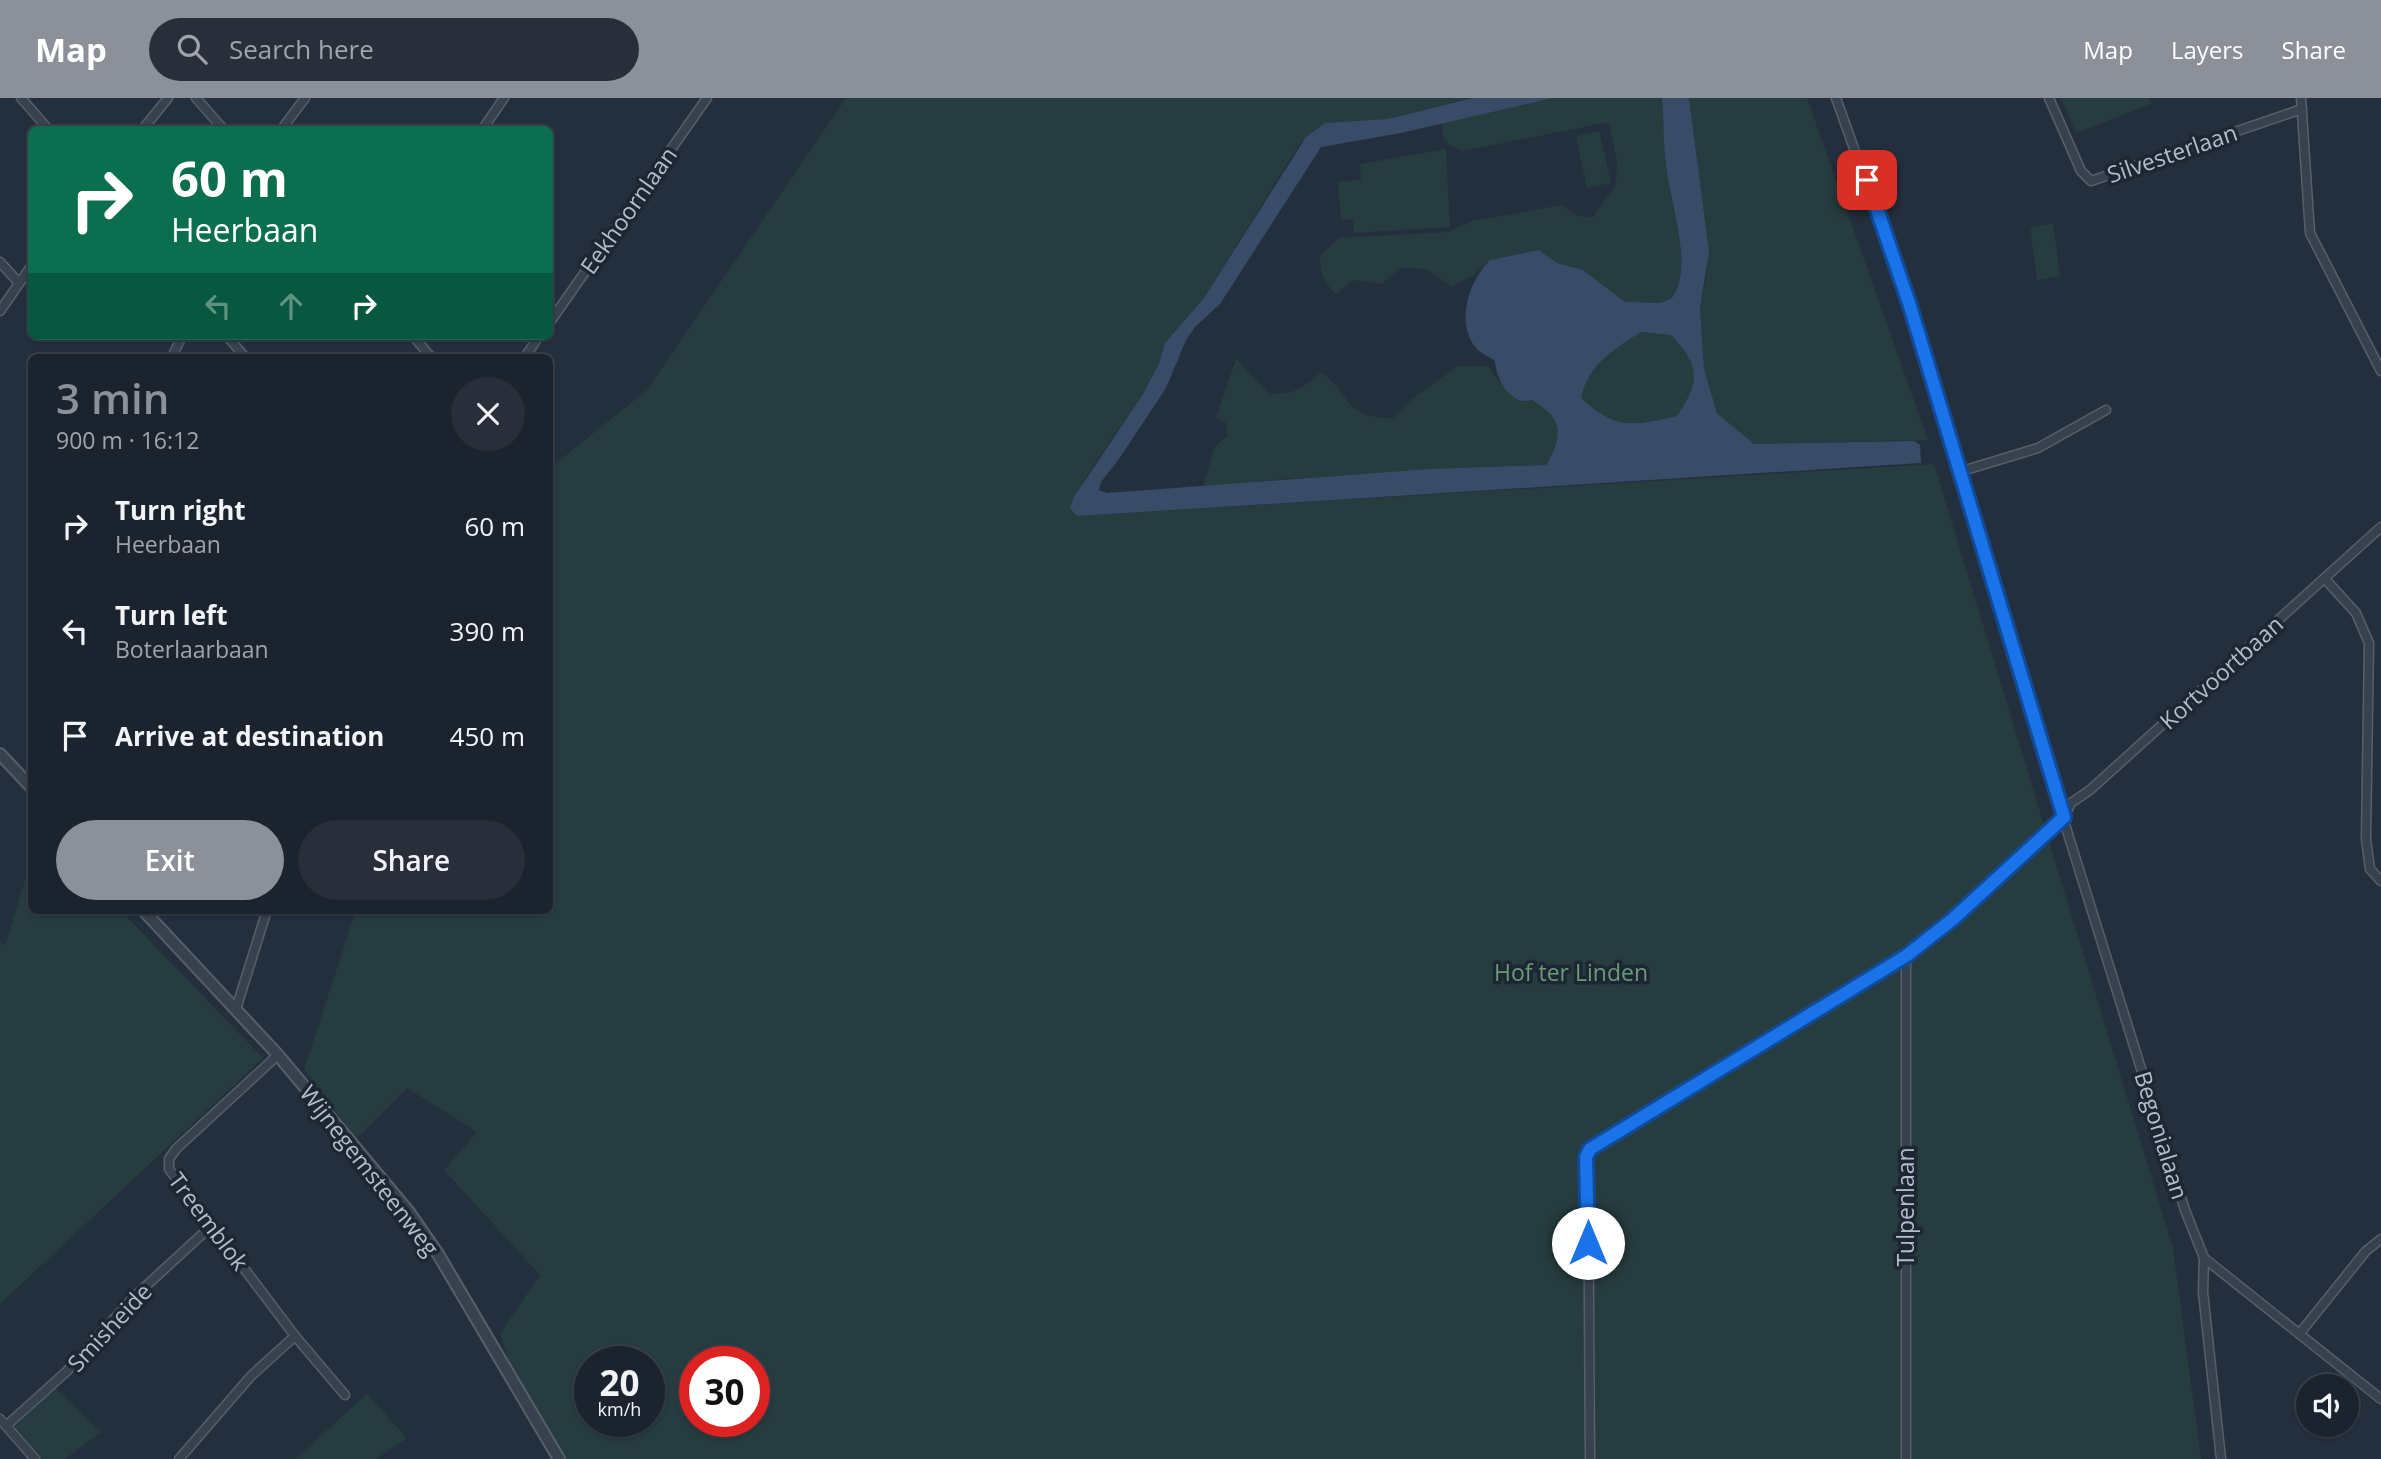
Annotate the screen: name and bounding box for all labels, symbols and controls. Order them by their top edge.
search box [149,18,639,81]
text: Map [35,27,107,72]
icon: search [173,30,211,68]
text: Search here [229,31,374,67]
text: Map [2083,33,2133,66]
text: Layers [2171,33,2244,66]
text: Share [2282,33,2346,66]
street label: Silvesterlaan [2103,116,2241,190]
street label: Eekhoornlaan [572,140,684,280]
text: 60 m [171,145,288,211]
pin [1837,150,1897,210]
icon: right [56,154,147,245]
icon: arrive [1848,161,1886,199]
text: Heerbaan [171,208,318,251]
icon: left [199,287,237,325]
icon: ahead [272,287,310,325]
icon: right [345,287,383,325]
text: 3 min [56,369,169,426]
button: close [451,377,525,451]
text: 900 m · 16:12 [56,424,199,456]
text: Turn right [115,492,246,528]
icon: right [56,507,94,545]
text: 60 m [464,508,525,544]
text: Heerbaan [115,528,221,560]
text: Turn left [115,597,227,633]
street label: Kortvoortbaan [2152,608,2290,736]
icon: left [56,612,94,650]
text: 390 m [450,613,525,649]
text: Boterlaarbaan [115,633,269,665]
icon: arrive [56,717,94,755]
text: Arrive at destination [115,718,384,754]
text: 450 m [450,718,525,754]
button: Exit [56,820,284,900]
button: Share [298,820,525,900]
park label: Hof ter Linden [1494,956,1648,988]
street label: Begonialaan [2127,1067,2197,1203]
street label: Wijnegemsteenweg [293,1078,447,1263]
street label: Tulpenlaan [1889,1147,1921,1267]
street label: Treemblok [162,1165,256,1277]
position arrow [1551,1206,1625,1280]
street label: Smisheide [60,1276,158,1378]
speed limit sign: 30 [679,1346,770,1437]
text: 20 [599,1359,640,1406]
map controls [2296,1374,2359,1437]
button: sound [2296,1374,2359,1437]
text: km/h [598,1397,641,1421]

